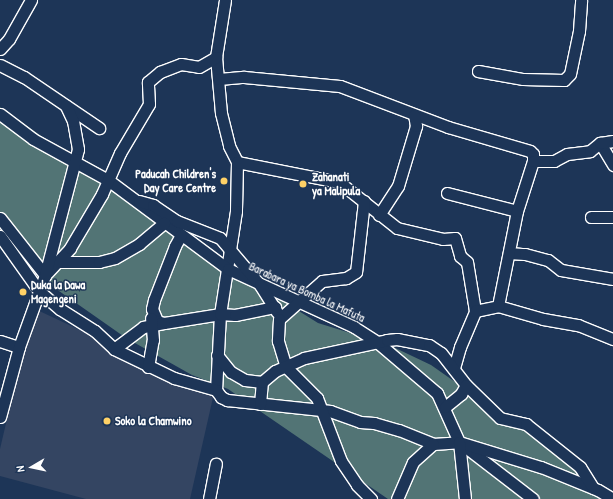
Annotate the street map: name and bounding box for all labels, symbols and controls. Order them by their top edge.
place label: Paducah Children's Day Care Centre [135,167,216,195]
place label: Zahanati ya Malipula [312,170,360,198]
marker: Paducah Children's Day Care Centre [219,176,229,186]
marker: Zahanati ya Malipula [297,178,309,190]
street label: Barabara ya Bomba la Mafuta [247,259,367,325]
place label: Duka la Dawa Magengeni [31,278,85,306]
marker: Duka la Dawa Magengeni [18,287,28,297]
place label: Soko la Chamwino [115,414,192,428]
marker: Soko la Chamwino [102,416,112,426]
north arrow [12,447,52,487]
text: N [13,465,28,473]

